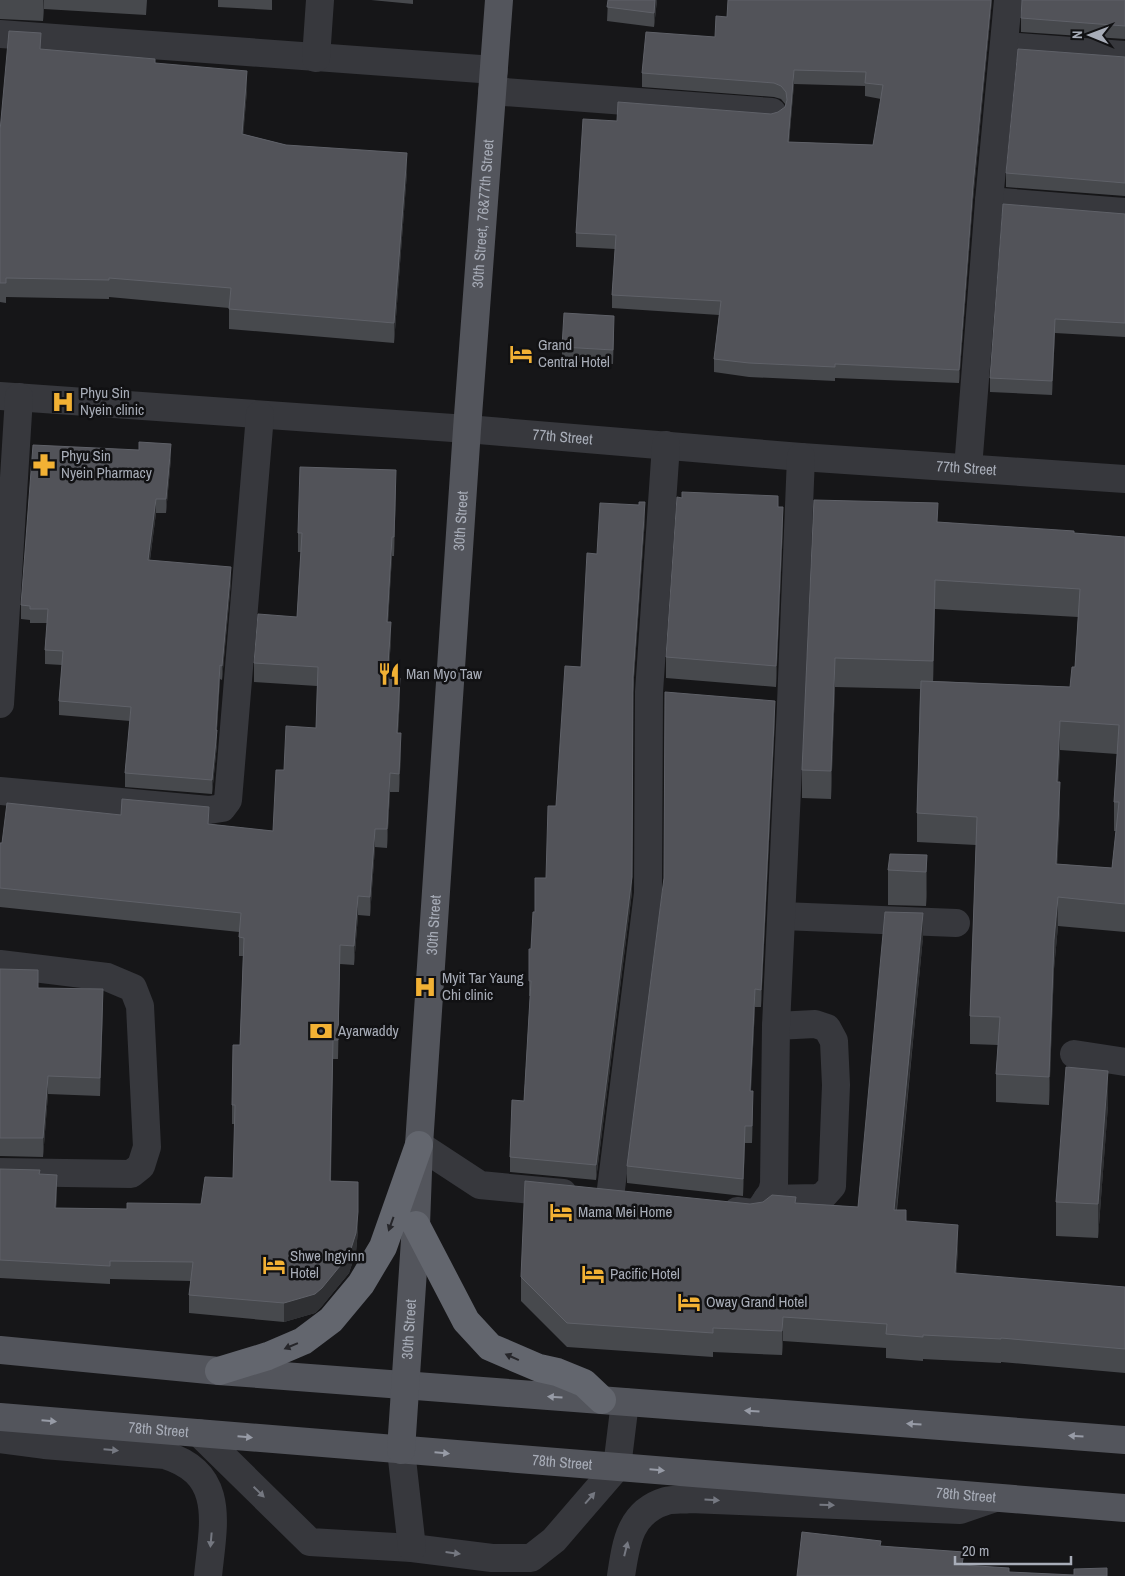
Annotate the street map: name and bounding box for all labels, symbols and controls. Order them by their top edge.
north arrow [1065,10,1115,60]
text: N [1068,30,1086,39]
street label: 30th Street, 76&77th Street [467,138,499,289]
place label: Grand Central Hotel [538,334,610,372]
hotel icon: Grand Central Hotel [508,341,534,367]
place label: Phyu Sin Nyein clinic [80,382,144,420]
hospital icon: Phyu Sin Nyein clinic [50,389,76,415]
street label: 77th Street [532,424,594,450]
place label: Phyu Sin Nyein Pharmacy [61,445,153,483]
pharmacy icon: Phyu Sin Nyein Pharmacy [31,452,57,478]
street label: 77th Street [936,455,998,480]
street label: 30th Street [448,490,473,552]
restaurant icon: Man Myo Taw [376,661,402,687]
place label: Man Myo Taw [406,663,482,684]
street label: 30th Street [421,894,446,956]
place label: Myit Tar Yaung Chi clinic [442,967,524,1005]
hospital icon: Myit Tar Yaung Chi clinic [412,974,438,1000]
bank icon: Ayarwaddy [308,1018,334,1044]
place label: Ayarwaddy [337,1020,399,1041]
hotel icon: Mama Mei Home [548,1199,574,1225]
place label: Mama Mei Home [578,1201,672,1222]
one-way arrow [387,1217,395,1232]
place label: Shwe Ingyinn Hotel [290,1245,365,1283]
hotel icon: Shwe Ingyinn Hotel [261,1252,287,1278]
hotel icon: Pacific Hotel [580,1261,606,1287]
place label: Pacific Hotel [610,1263,680,1284]
hotel icon: Oway Grand Hotel [676,1289,702,1315]
place label: Oway Grand Hotel [706,1291,807,1312]
street label: 30th Street [396,1298,421,1360]
one-way arrow [284,1343,298,1351]
one-way arrow [505,1352,519,1360]
one-way arrow [547,1392,563,1400]
one-way arrow [744,1407,760,1415]
street label: 78th Street [128,1416,190,1442]
one-way arrow [41,1417,57,1425]
one-way arrow [906,1419,922,1427]
one-way arrow [1068,1431,1084,1439]
one-way arrow [238,1433,254,1441]
one-way arrow [103,1447,119,1455]
one-way arrow [435,1449,451,1457]
street label: 78th Street [531,1449,594,1475]
one-way arrow [649,1467,665,1475]
street label: 78th Street [935,1482,997,1508]
one-way arrow [253,1486,265,1498]
one-way arrow [584,1493,596,1505]
one-way arrow [704,1496,720,1504]
one-way arrow [819,1501,835,1509]
one-way arrow [207,1532,215,1548]
scale bar [955,1534,1071,1566]
text: 20 m [962,1540,989,1561]
one-way arrow [622,1541,630,1556]
one-way arrow [445,1549,461,1557]

